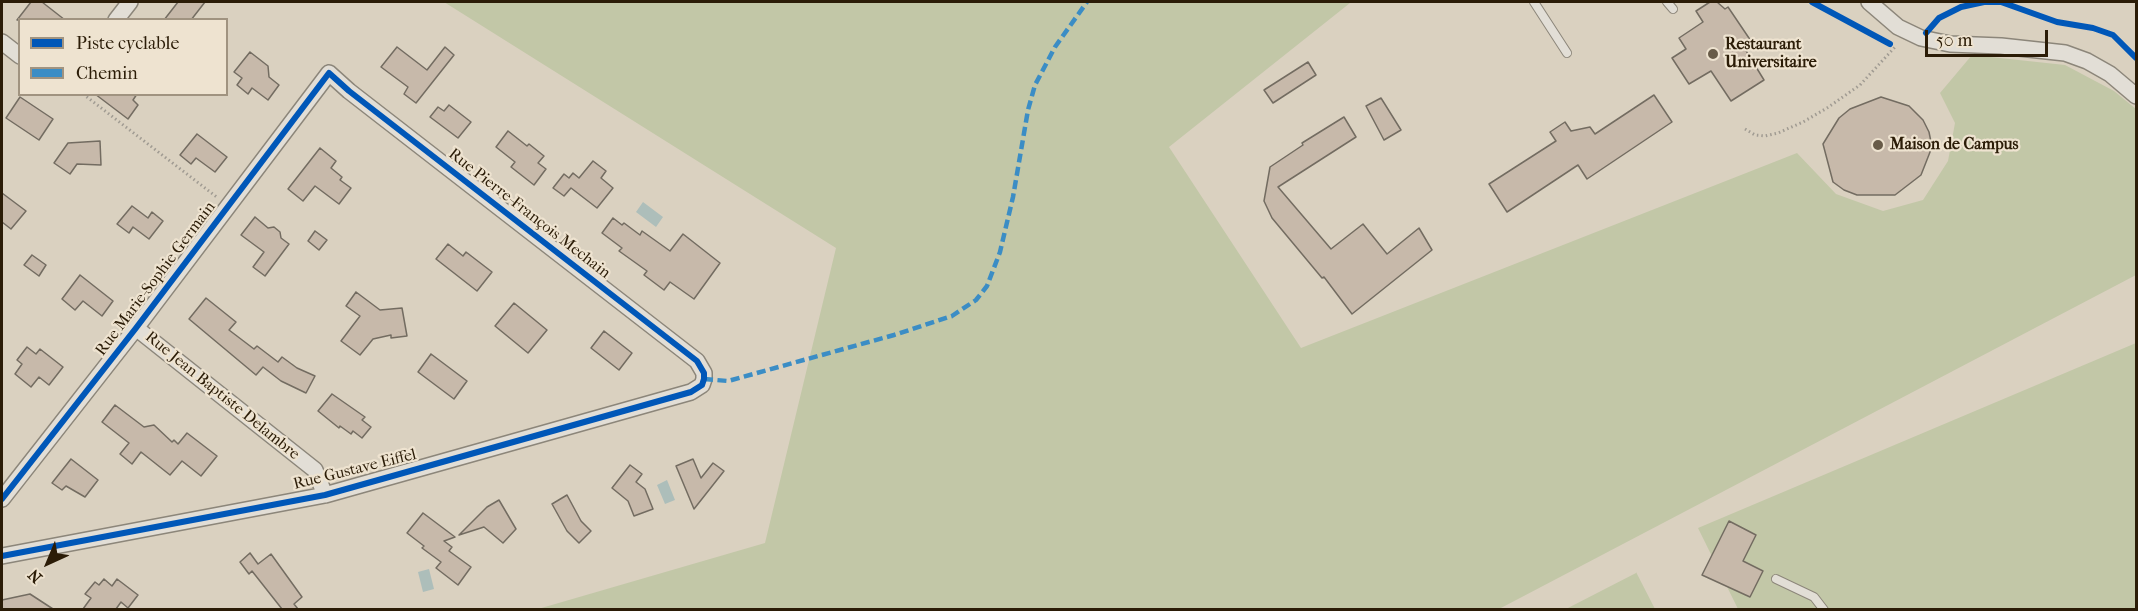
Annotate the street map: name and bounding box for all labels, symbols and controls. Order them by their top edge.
legend [18,18,228,96]
scale bar [1928,18,2051,56]
text: 50 m [1936,30,1972,51]
text: Piste cyclable [76,33,179,54]
place label: Restaurant Universitaire [1725,35,1817,73]
marker: Restaurant Universitaire [1706,47,1720,61]
text: Chemin [76,63,138,84]
place label: Maison de Campus [1890,135,2018,155]
marker: Maison de Campus [1871,138,1885,152]
street label: Rue Pierre-François Mechain [444,145,614,283]
street label: Rue Marie-Sophie Germain [92,198,220,360]
street label: Rue Jean Baptiste Delambre [141,328,303,464]
street label: Rue Gustave Eiffel [292,445,418,495]
north arrow [18,533,78,593]
text: N [24,565,46,587]

